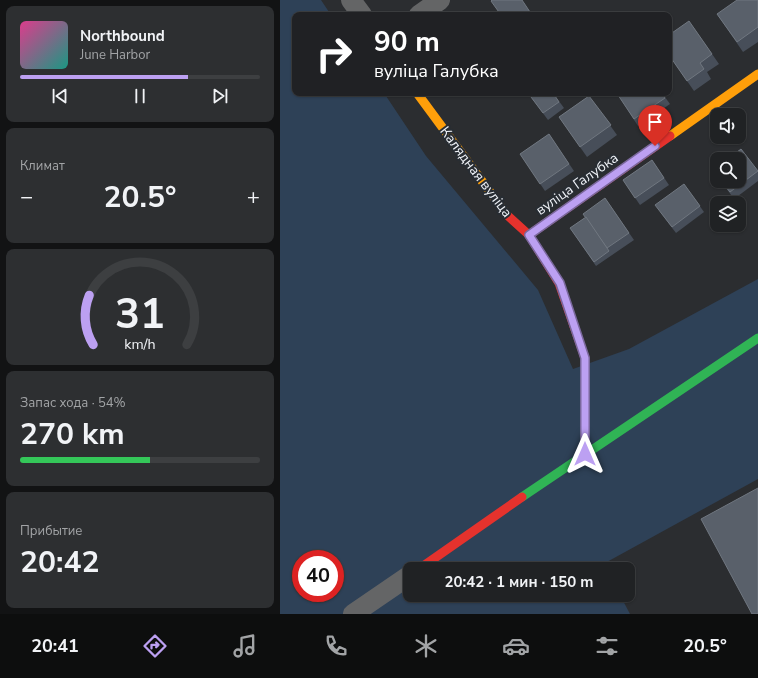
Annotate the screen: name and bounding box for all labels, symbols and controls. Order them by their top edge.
text: 90 m [374,23,440,61]
text: Northbound [80,26,165,46]
icon: right [308,28,360,80]
text: June Harbor [80,46,150,64]
text: вуліца Галубка [374,59,499,83]
icon: previous [49,85,71,107]
icon: pause [129,85,151,107]
icon: next [209,85,231,107]
pin [638,105,672,146]
map controls [710,108,746,232]
button: sound [710,108,746,144]
icon: arrive [644,111,666,133]
street label: Калядная вуліца [436,123,516,221]
street label: вуліца Галубка [532,148,622,220]
button: search [710,152,746,188]
text: Климат [20,157,65,175]
text: 20.5° [104,177,176,218]
text: − [20,182,33,212]
text: + [247,182,260,212]
button: layers [710,196,746,232]
text: 31 [115,286,165,343]
text: km/h [124,335,156,354]
text: Запас хода · 54% [20,394,126,412]
text: 270 km [20,414,125,455]
position arrow [564,433,606,475]
text: Прибытие [20,522,82,540]
text: 20:42 [20,542,99,583]
speed limit sign: 40 [292,550,344,602]
text: 20:42 · 1 мин · 150 m [444,572,594,592]
icon: directions [141,632,169,660]
icon: music [231,632,259,660]
icon: phone [322,632,350,660]
icon: climate [412,632,440,660]
icon: car [502,632,530,660]
icon: filters [593,632,621,660]
text: 20:41 [31,634,79,658]
text: 20.5° [683,634,727,658]

